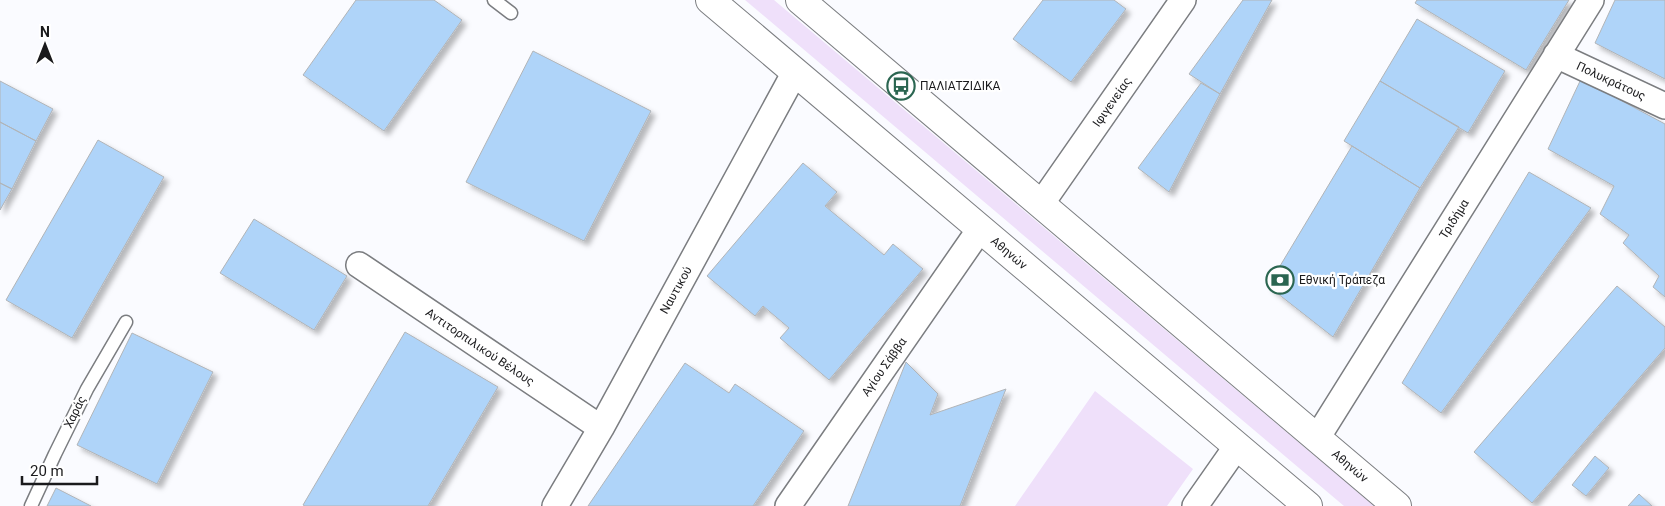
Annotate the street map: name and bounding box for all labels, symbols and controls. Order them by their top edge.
north arrow [20,20,70,70]
text: N [40,24,50,40]
street label: Πολυκράτους [1574,59,1648,103]
bus stop icon: ΠΑΛΙΑΤΖΙΔΙΚΑ [886,71,916,101]
street label: Ιφιγενείας [1090,75,1134,129]
place label: ΠΑΛΙΑΤΖΙΔΙΚΑ [920,79,1000,93]
street label: Τριδήμα [1436,196,1472,241]
street label: Αθηνών [988,234,1030,272]
street label: Ναυτικού [657,264,695,316]
bank icon: Εθνική Τράπεζα [1265,265,1295,295]
place label: Εθνική Τράπεζα [1299,273,1385,287]
street label: Αντιτορπιλικού Βέλους [423,305,537,389]
street label: Αγίου Σάββα [859,335,909,399]
street label: Χαράς [61,394,89,430]
street label: Αθηνών [1329,447,1371,485]
scale bar [22,454,98,486]
text: 20 m [30,462,64,480]

